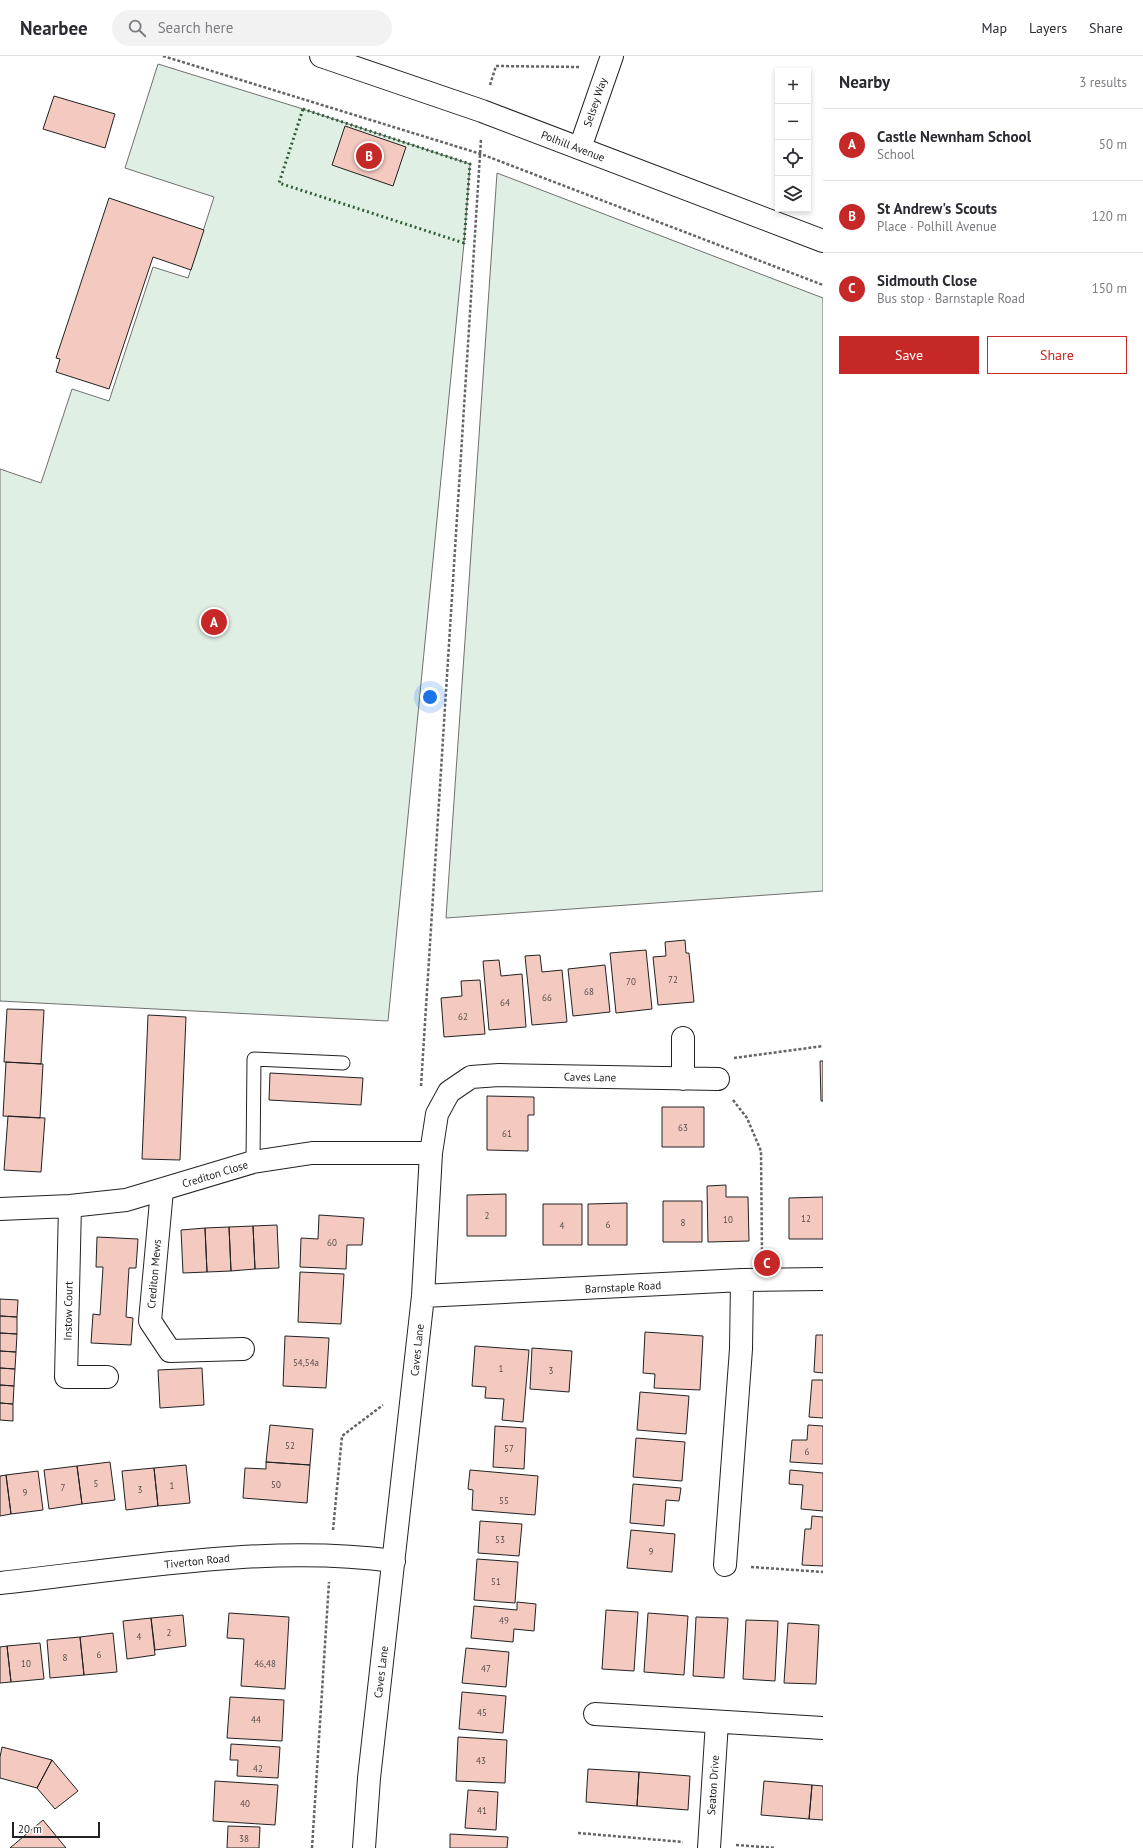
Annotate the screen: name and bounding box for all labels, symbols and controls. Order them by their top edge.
search box [112,10,392,46]
text: Nearbee [20,16,88,40]
icon: search [126,17,148,39]
text: Search here [158,18,233,37]
text: Map [981,19,1007,37]
text: Layers [1029,19,1067,37]
text: Share [1089,19,1123,37]
map controls [775,68,811,212]
button: + [775,68,811,104]
text: Nearby [839,71,890,93]
text: 3 results [1079,74,1127,91]
street label: Selsey Way [580,75,610,129]
button: − [775,104,811,140]
street label: Polhill Avenue [539,127,607,165]
text: Castle Newnham School [877,127,1031,146]
text: A [848,136,856,153]
text: 50 m [1099,136,1127,153]
button: locate [775,140,811,176]
pin: B [356,141,382,171]
text: School [877,146,915,163]
button: layers [775,176,811,212]
text: St Andrew's Scouts [877,199,997,218]
text: B [848,208,856,225]
text: 120 m [1092,208,1127,225]
text: Place · Polhill Avenue [877,218,997,235]
text: Sidmouth Close [877,271,977,290]
text: C [848,280,856,297]
text: 150 m [1092,280,1127,297]
text: Bus stop · Barnstaple Road [877,290,1025,307]
button: Save [839,336,979,374]
button: Share [987,336,1127,374]
pin: A [201,607,227,637]
your location [420,687,440,707]
house number: 72 [668,974,678,985]
house number: 70 [626,976,636,987]
house number: 68 [584,986,594,997]
house number: 66 [542,992,552,1003]
house number: 64 [500,997,510,1008]
house number: 62 [458,1011,468,1022]
street label: Caves Lane [564,1070,617,1084]
house number: 63 [678,1122,688,1133]
house number: 61 [502,1128,512,1139]
street label: Crediton Close [180,1157,250,1191]
house number: 2 [485,1210,490,1221]
house number: 12 [801,1213,811,1224]
house number: 10 [723,1214,733,1225]
house number: 8 [681,1217,686,1228]
house number: 6 [606,1219,611,1230]
house number: 4 [560,1220,565,1231]
house number: 60 [327,1237,337,1248]
street label: Crediton Mews [144,1238,164,1309]
pin: C [754,1248,780,1278]
street label: Barnstaple Road [584,1278,662,1296]
street label: Instow Court [60,1281,76,1341]
street label: Caves Lane [407,1323,427,1377]
house number: 54,54a [293,1357,319,1368]
house number: 1 [499,1363,504,1374]
house number: 3 [549,1365,554,1376]
house number: 52 [285,1440,295,1451]
house number: 57 [504,1443,514,1454]
house number: 6 [805,1446,810,1457]
house number: 5 [94,1478,99,1489]
house number: 50 [271,1479,281,1490]
house number: 1 [170,1480,175,1491]
house number: 7 [61,1482,66,1493]
house number: 3 [138,1484,143,1495]
house number: 9 [23,1487,28,1498]
house number: 55 [499,1495,509,1506]
house number: 53 [495,1534,505,1545]
house number: 9 [649,1546,654,1557]
street label: Tiverton Road [164,1551,230,1571]
house number: 51 [491,1576,501,1587]
house number: 49 [499,1615,509,1626]
house number: 2 [167,1627,172,1638]
house number: 4 [137,1631,142,1642]
street label: Caves Lane [371,1645,391,1699]
house number: 6 [97,1649,102,1660]
house number: 8 [63,1652,68,1663]
house number: 10 [21,1658,31,1669]
house number: 46,48 [254,1658,276,1669]
house number: 47 [481,1663,491,1674]
house number: 45 [477,1707,487,1718]
house number: 44 [251,1714,261,1725]
street label: Seaton Drive [704,1754,722,1815]
house number: 43 [476,1755,486,1766]
house number: 42 [253,1763,263,1774]
house number: 40 [240,1798,250,1809]
house number: 41 [477,1805,487,1816]
scale bar [12,1820,100,1839]
text: 20 m [18,1822,42,1836]
house number: 38 [239,1833,249,1844]

